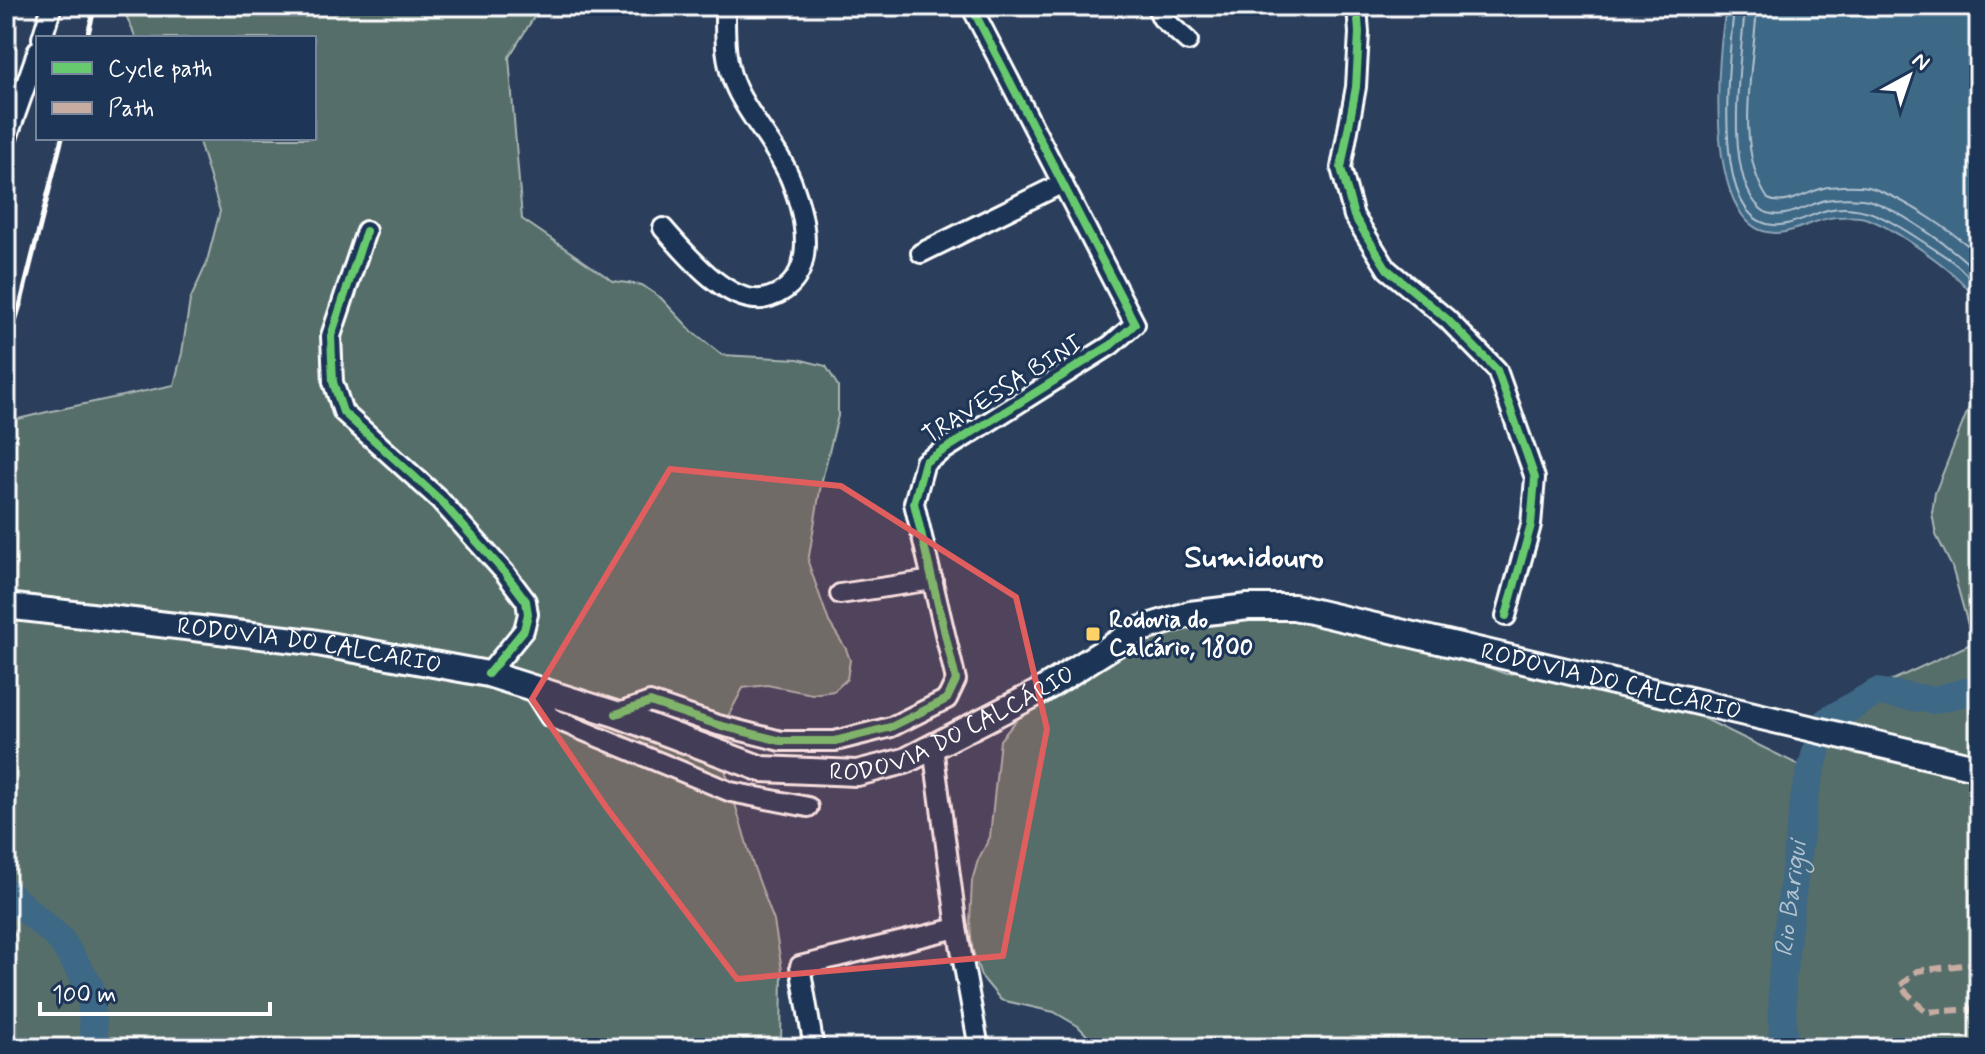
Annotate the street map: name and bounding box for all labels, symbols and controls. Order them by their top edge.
legend [36,36,316,140]
north arrow [1869,36,1949,116]
text: N [1906,47,1935,78]
text: Cycle path [108,54,213,85]
text: Path [108,94,154,125]
street label: TRAVESSA BINI [917,328,1089,452]
district label: Sumidouro [1184,537,1324,579]
place label: Rodovia do Calcário, 1800 [1109,605,1253,664]
street label: RODOVIA DO CALCÁRIO [176,611,444,681]
marker: Rodovia do Calcário, 1800 [1084,625,1102,643]
street label: RODOVIA DO CALCÁRIO [1478,636,1745,727]
street label: RODOVIA DO CALCÁRIO [829,658,1080,789]
water label: Rio Barigui [1768,836,1816,959]
scale bar [40,966,270,1016]
text: 100 m [52,980,116,1011]

